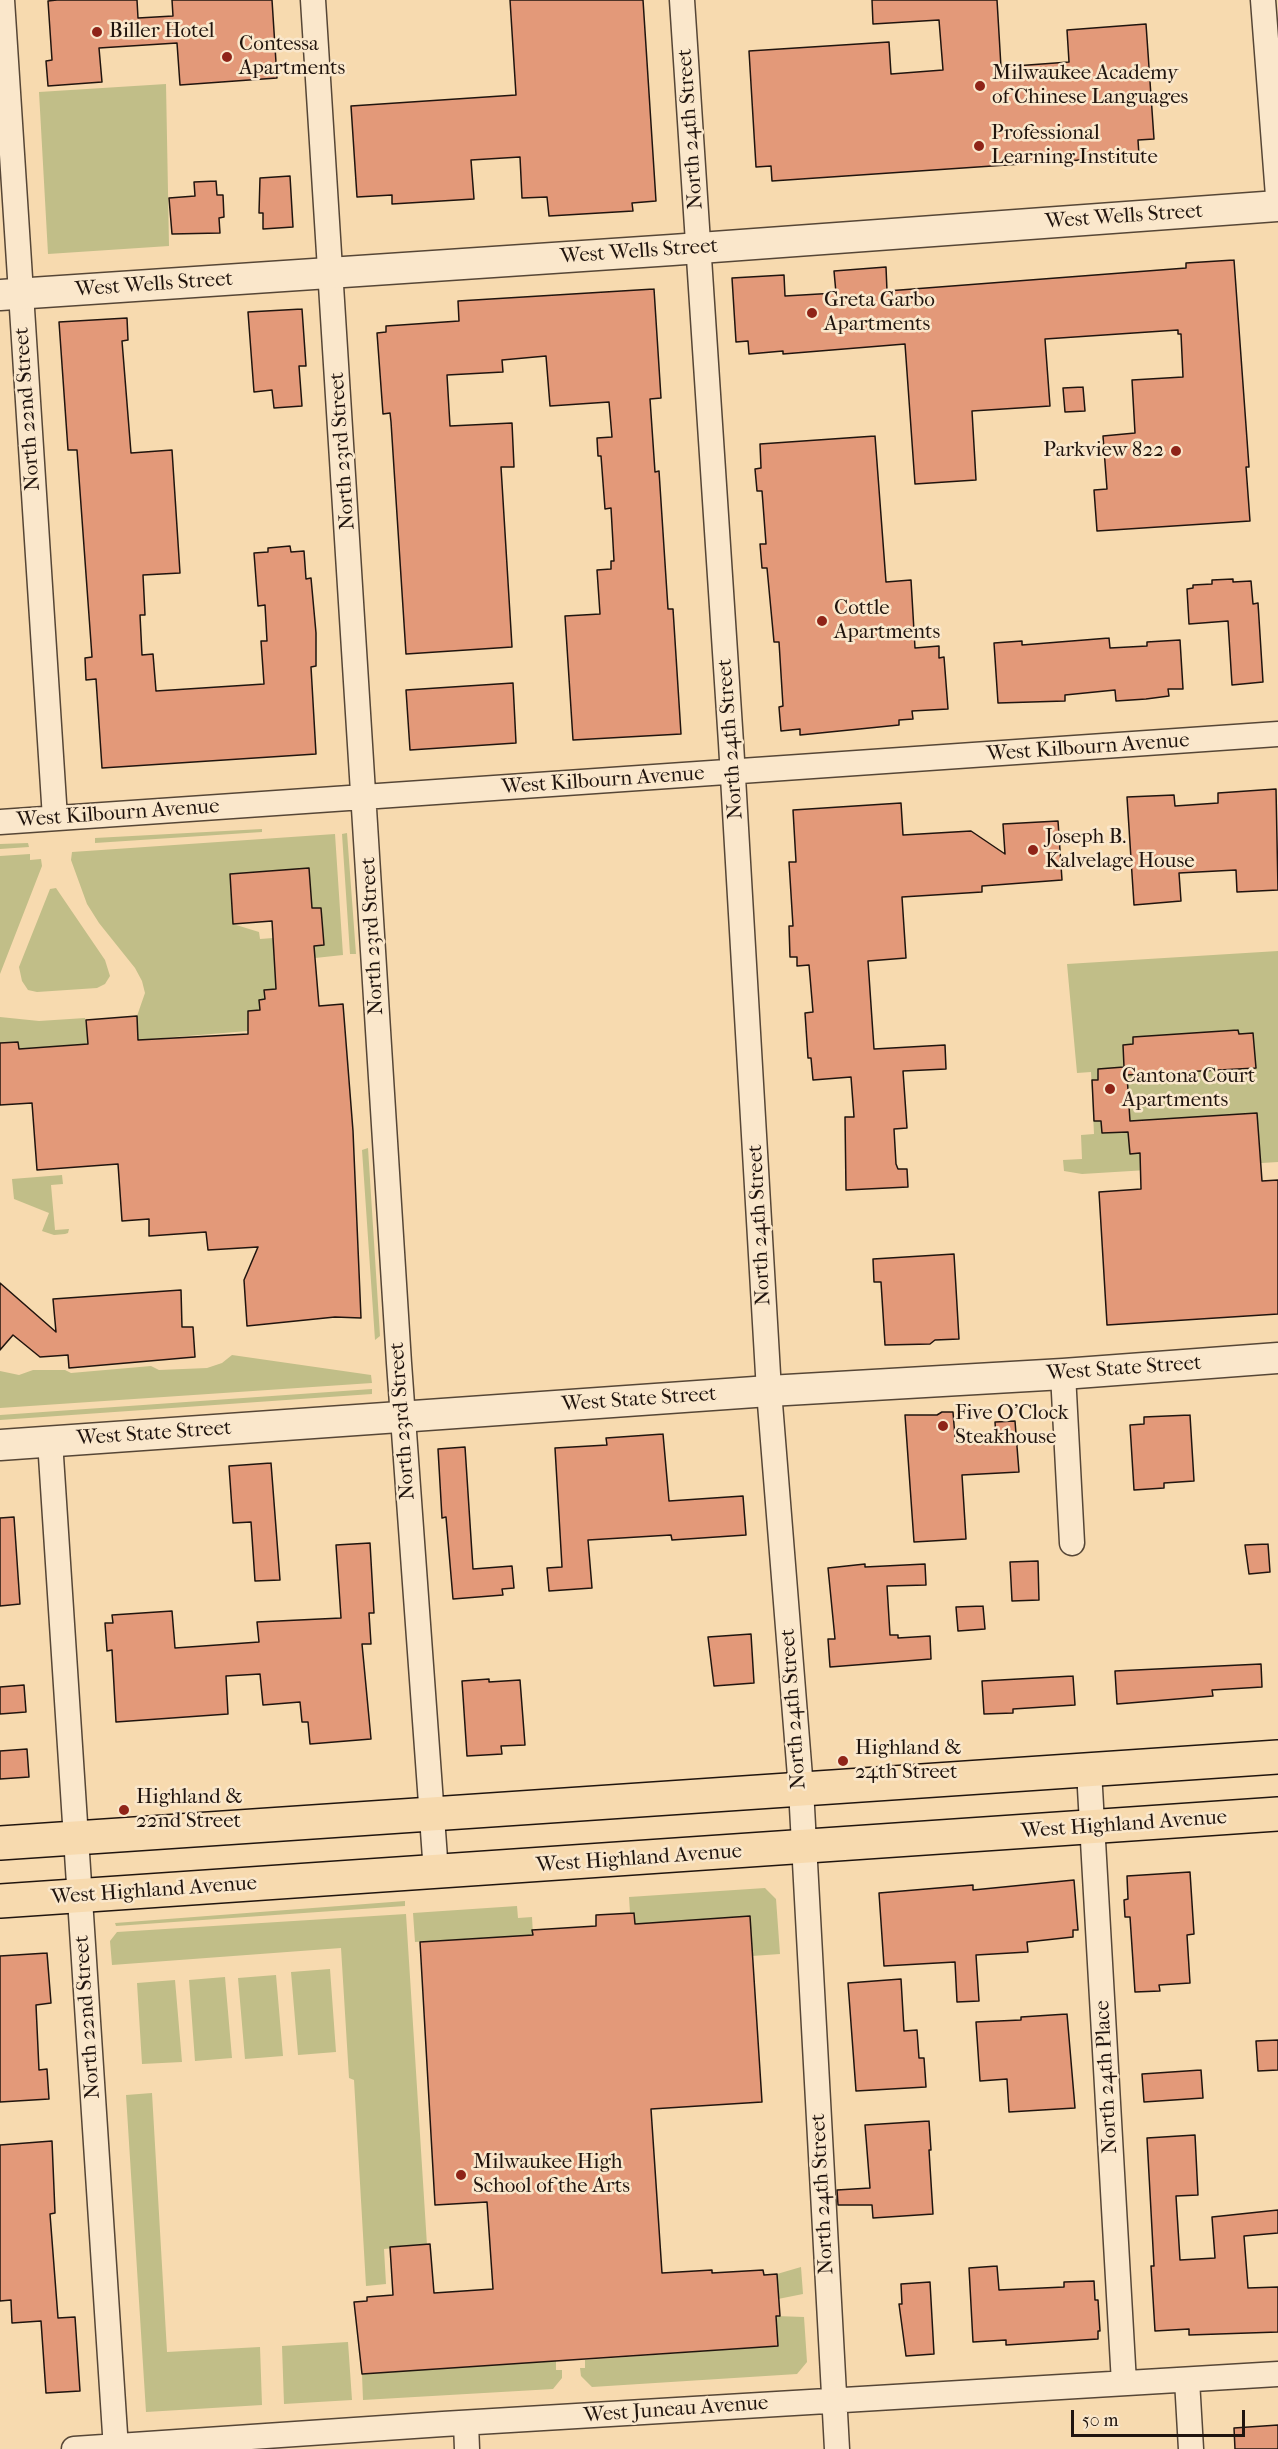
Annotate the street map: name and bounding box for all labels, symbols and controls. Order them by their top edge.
place label: Biller Hotel [109,19,215,45]
marker: Biller Hotel [90,25,104,39]
place label: Contessa Apartments [239,32,345,82]
street label: North 24th Street [673,48,709,210]
marker: Contessa Apartments [220,50,234,64]
place label: Milwaukee Academy of Chinese Languages [992,61,1188,111]
marker: Milwaukee Academy of Chinese Languages [973,79,987,93]
place label: Professional Learning Institute [991,121,1158,171]
marker: Professional Learning Institute [972,139,986,153]
street label: West Wells Street [1044,199,1204,235]
street label: West Wells Street [559,234,719,270]
street label: West Wells Street [74,267,234,303]
place label: Greta Garbo Apartments [824,288,935,338]
marker: Greta Garbo Apartments [805,306,819,320]
street label: North 22nd Street [10,326,46,492]
street label: North 23rd Street [325,371,361,531]
place label: Parkview 822 [1043,438,1164,464]
marker: Parkview 822 [1169,444,1183,458]
place label: Cottle Apartments [834,596,940,646]
marker: Cottle Apartments [815,614,829,628]
street label: North 24th Street [713,658,749,820]
street label: West Kilbourn Avenue [986,728,1190,768]
street label: West Kilbourn Avenue [501,761,705,801]
street label: West Kilbourn Avenue [16,794,220,834]
place label: Joseph B. Kalvelage House [1045,825,1195,875]
marker: Joseph B. Kalvelage House [1026,843,1040,857]
street label: North 23rd Street [356,856,390,1016]
place label: Cantona Court Apartments [1122,1064,1255,1114]
marker: Cantona Court Apartments [1103,1082,1117,1096]
street label: North 24th Street [743,1144,777,1306]
street label: North 23rd Street [385,1341,421,1501]
street label: West State Street [1046,1351,1202,1387]
street label: West State Street [561,1382,717,1418]
place label: Five O'Clock Steakhouse [955,1401,1069,1451]
street label: West State Street [76,1416,232,1452]
marker: Five O'Clock Steakhouse [936,1419,950,1433]
street label: North 24th Street [776,1628,812,1790]
place label: Highland & 24th Street [855,1736,962,1786]
marker: Highland & 24th Street [836,1754,850,1768]
place label: Highland & 22nd Street [136,1785,243,1835]
marker: Highland & 22nd Street [117,1803,131,1817]
street label: West Highland Avenue [1020,1805,1228,1845]
street label: West Highland Avenue [535,1839,743,1879]
street label: West Highland Avenue [50,1871,258,1911]
street label: North 22nd Street [70,1934,106,2100]
street label: North 24th Place [1090,2000,1124,2154]
street label: North 24th Street [806,2113,840,2275]
place label: Milwaukee High School of the Arts [473,2150,630,2200]
marker: Milwaukee High School of the Arts [454,2168,468,2182]
street label: West Juneau Avenue [583,2391,769,2429]
scale bar [1074,2398,1248,2436]
text: 50 m [1082,2410,1118,2431]

